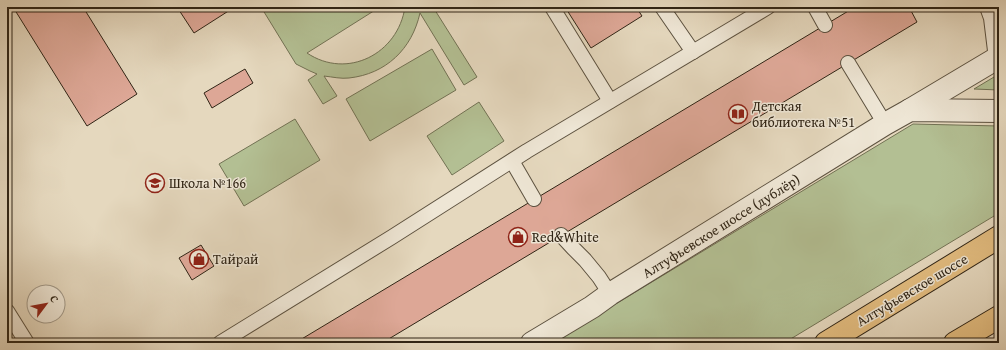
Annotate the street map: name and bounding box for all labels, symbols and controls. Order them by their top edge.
place label: Детская библиотека №51 [751,96,855,132]
library icon: Детская библиотека №51 [727,103,749,125]
street label: Алтуфьевское шоссе (дублёр) [638,169,804,283]
school or university icon: Школа №166 [144,172,166,194]
place label: Школа №166 [169,173,246,193]
shop icon: Red&White [507,226,529,248]
place label: Red&White [532,227,599,247]
shop icon: Тайрай [188,248,210,270]
place label: Тайрай [213,249,258,269]
street label: Алтуфьевское шоссе [853,249,972,331]
north arrow [26,284,66,324]
text: С [46,292,63,306]

